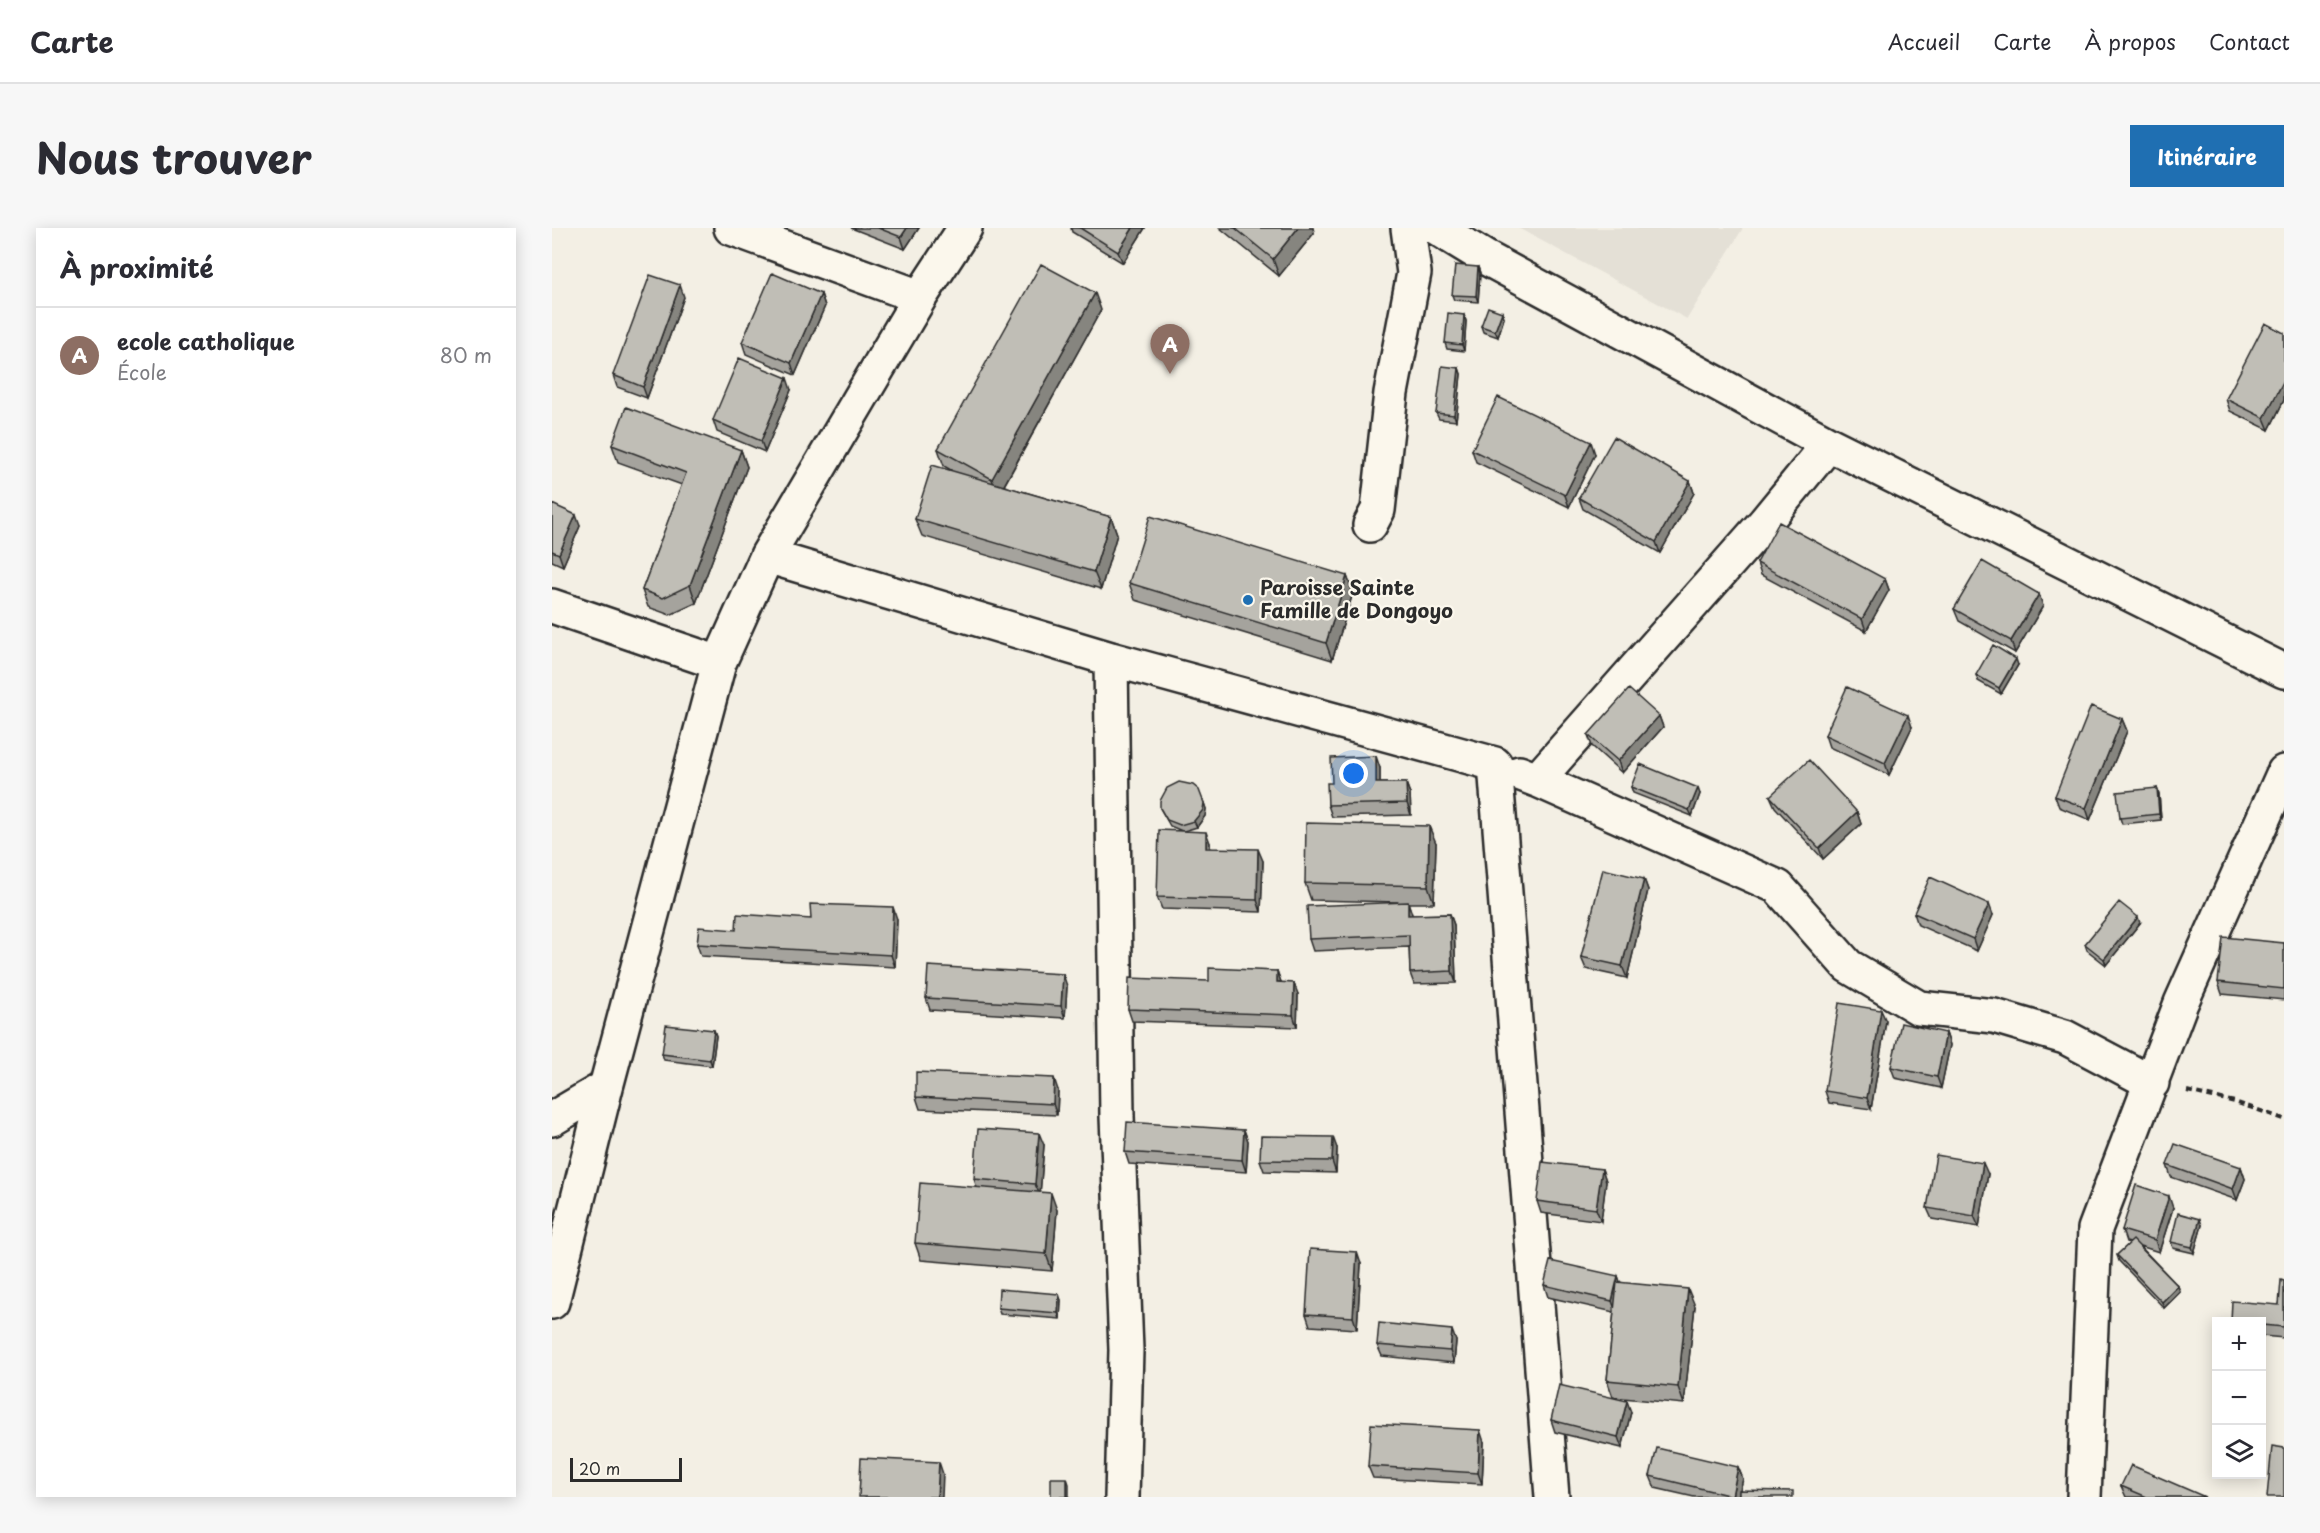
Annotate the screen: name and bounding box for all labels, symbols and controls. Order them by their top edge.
text: Carte [30,20,114,63]
text: Accueil [1888,25,1960,57]
text: Carte [1993,25,2051,57]
text: À propos [2084,25,2176,57]
text: Contact [2209,25,2290,57]
text: Nous trouver [36,125,312,188]
button: Itinéraire [2130,125,2284,187]
text: À proximité [60,248,214,287]
text: ecole catholique [117,324,295,357]
pin: A [1150,324,1190,374]
text: A [72,340,87,370]
text: 80 m [440,340,492,370]
text: École [117,357,167,387]
place label: Paroisse Sainte Famille de Dongoyo [1260,572,1453,625]
marker: Paroisse Sainte Famille de Dongoyo [1241,593,1255,607]
your location [1339,759,1368,788]
map controls [2212,1317,2266,1479]
button: + [2212,1317,2266,1371]
button: − [2212,1371,2266,1425]
button: layers [2212,1425,2266,1479]
scale bar [570,1455,682,1482]
text: 20 m [579,1456,620,1480]

